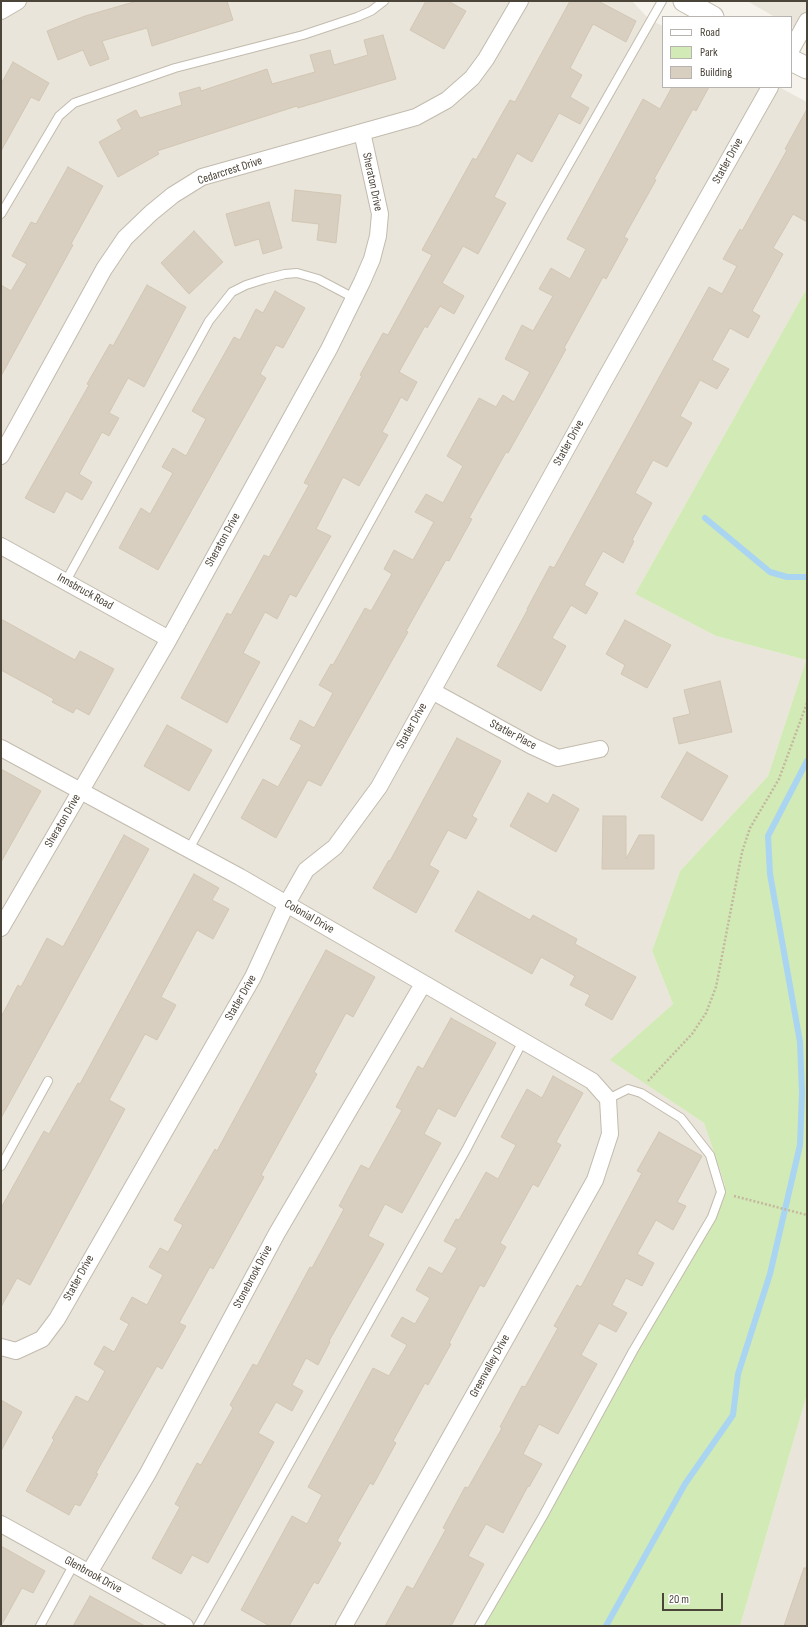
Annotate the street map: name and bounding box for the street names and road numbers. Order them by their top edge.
street label: Statler Drive [709,135,747,187]
street label: Sheraton Drive [359,151,385,213]
street label: Cedarcrest Drive [196,154,264,188]
street label: Statler Drive [550,417,588,469]
street label: Sheraton Drive [202,510,244,570]
street label: Innsbruck Road [55,571,115,613]
street label: Statler Drive [393,700,431,752]
street label: Statler Place [487,717,539,753]
street label: Sheraton Drive [42,792,84,850]
street label: Colonial Drive [282,897,336,937]
street label: Statler Drive [222,973,260,1023]
street label: Stonebrook Drive [230,1243,276,1311]
street label: Statler Drive [60,1252,98,1304]
street label: Greenvalley Drive [467,1332,513,1400]
street label: Glenbrook Drive [62,1553,124,1597]

